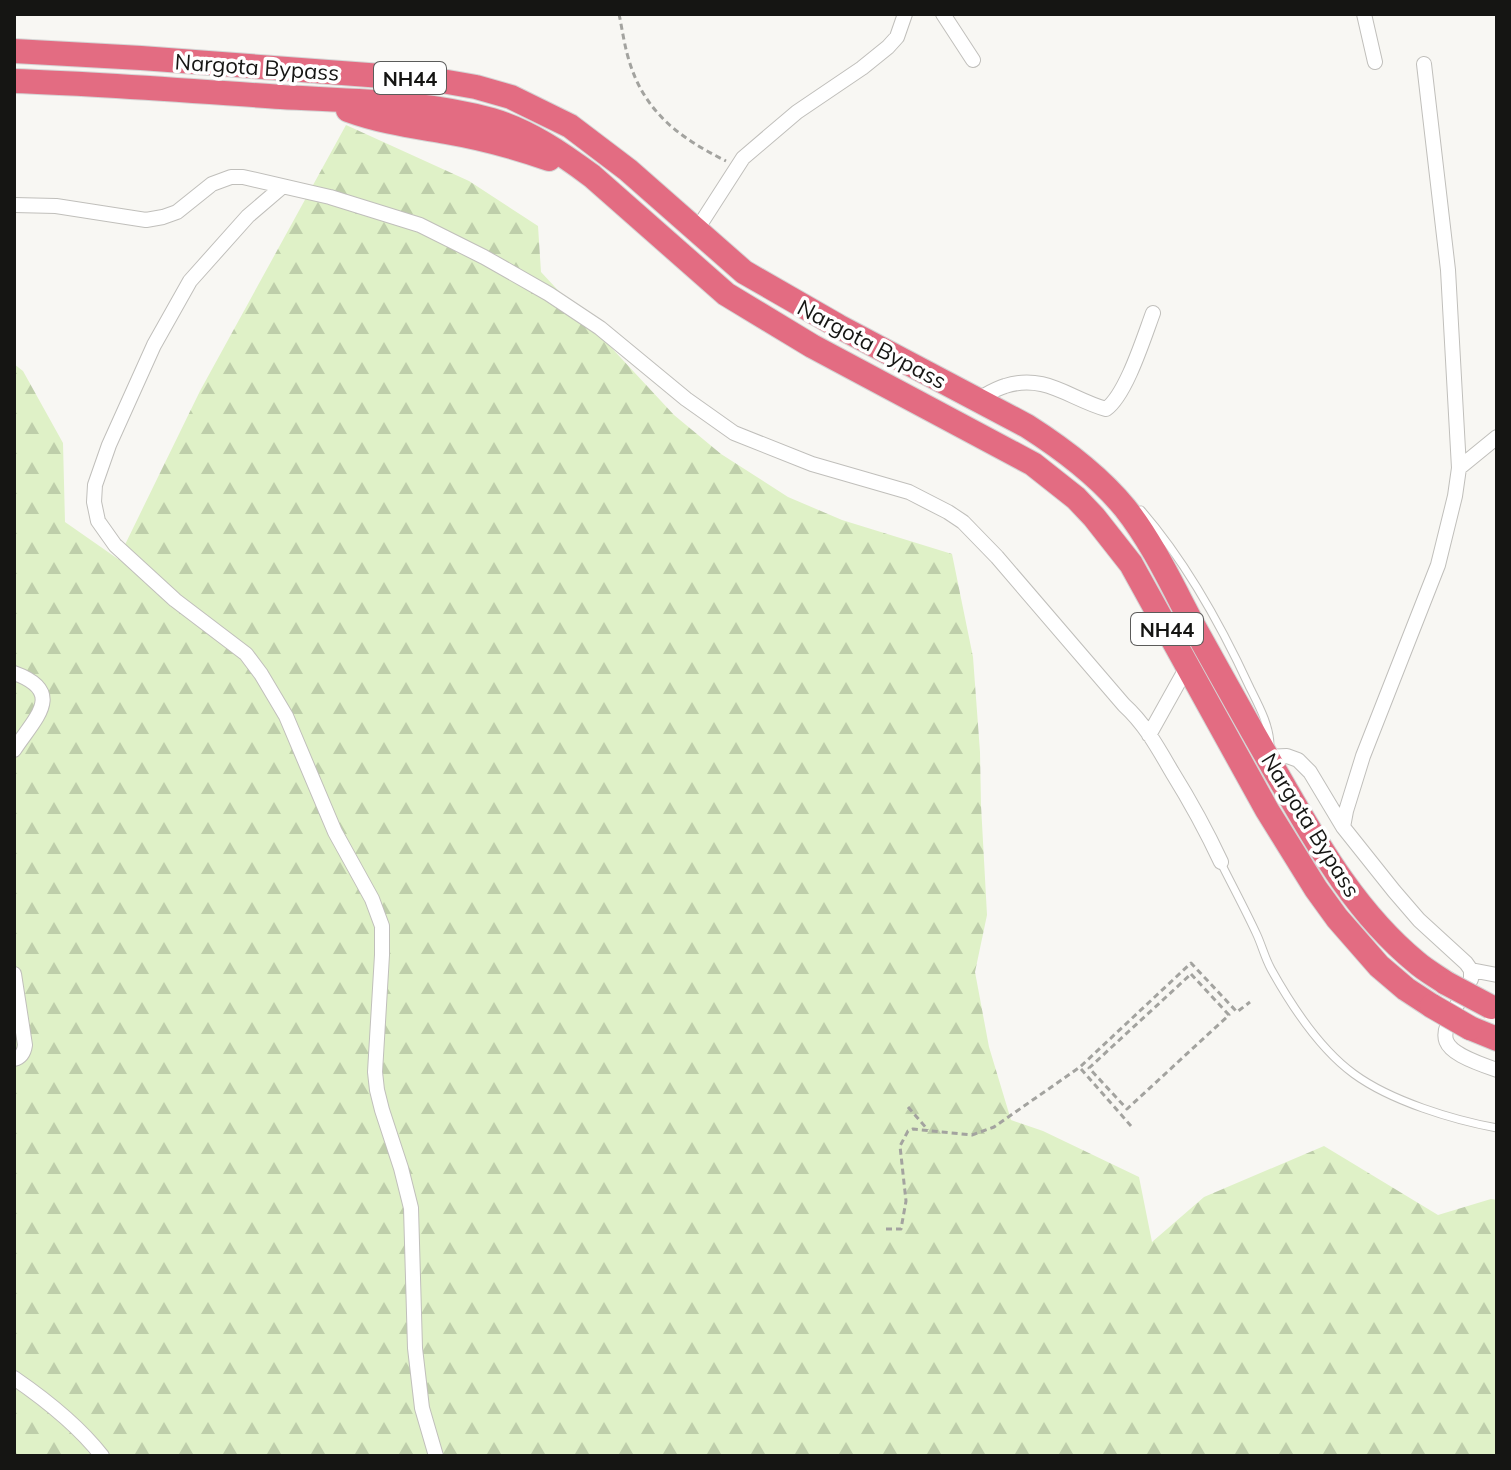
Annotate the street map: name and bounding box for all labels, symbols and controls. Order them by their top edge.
street label: Nargota Bypass [174,47,340,87]
road number: NH44 [374,62,446,94]
street label: Nargota Bypass [793,293,951,395]
road number: NH44 [1131,613,1203,645]
street label: Nargota Bypass [1255,748,1367,902]

